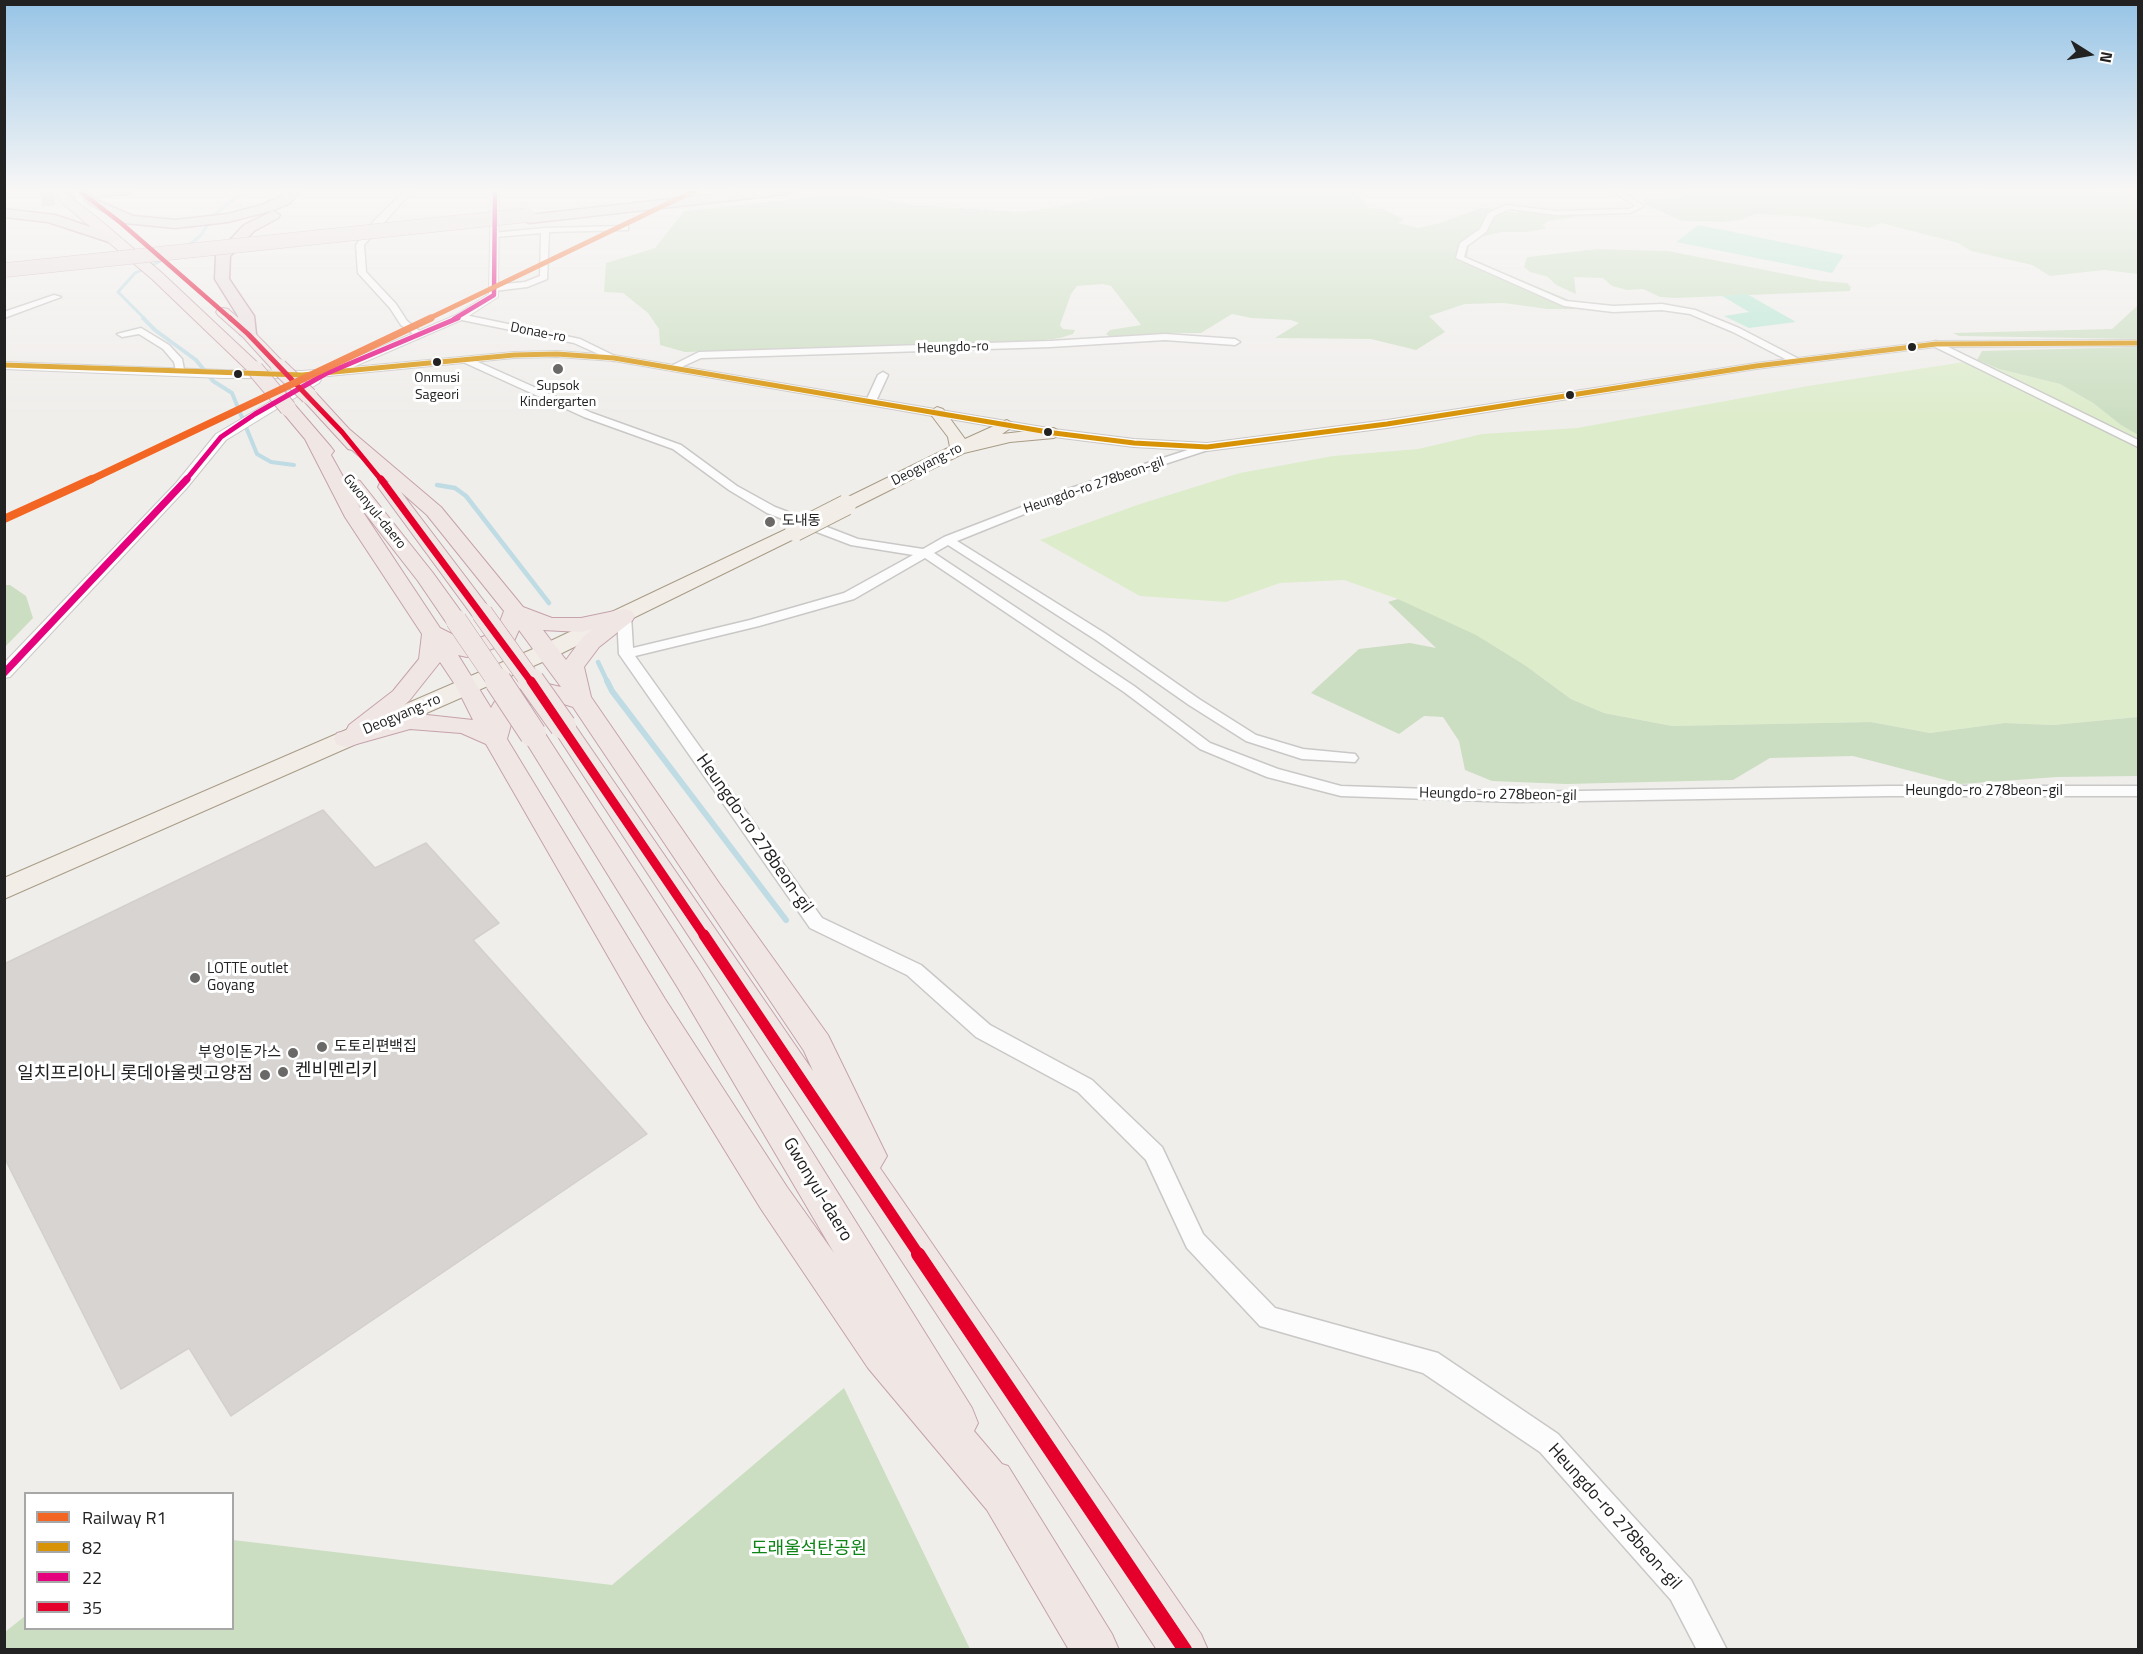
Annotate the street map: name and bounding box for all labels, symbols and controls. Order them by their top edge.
north arrow [2059,24,2119,84]
text: N [2094,50,2120,65]
street label: Donae-ro [509,319,567,347]
street label: Heungdo-ro [917,338,989,358]
unlabelled marker [1906,341,1918,353]
marker: Onmusi Sageori [431,356,443,368]
marker: Supsok Kindergarten [551,362,565,376]
unlabelled marker [232,368,244,380]
place label: Onmusi Sageori [414,371,460,404]
place label: Supsok Kindergarten [520,379,596,412]
unlabelled marker [1564,389,1576,401]
unlabelled marker [1042,426,1054,438]
street label: Deogyang-ro [889,440,965,490]
street label: Heungdo-ro 278beon-gil [1022,454,1166,518]
street label: Gwonyul-daero [339,471,409,553]
place label: 도내동 [782,514,821,530]
marker: 도내동 [763,515,777,529]
street label: Deogyang-ro [360,691,444,739]
street label: Heungdo-ro 278beon-gil [691,750,817,918]
street label: Heungdo-ro 278beon-gil [1905,782,2063,800]
street label: Heungdo-ro 278beon-gil [1419,785,1577,805]
place label: LOTTE outlet Goyang [207,960,288,995]
marker: LOTTE outlet Goyang [188,971,202,985]
place label: 도토리편백집 [334,1038,417,1056]
marker: 도토리편백집 [315,1040,329,1054]
place label: 부엉이돈가스 [198,1044,281,1062]
marker: 부엉이돈가스 [286,1046,300,1060]
place label: 켄비멘리키 [295,1061,378,1083]
place label: 일치프리아니 롯데아울렛고양점 [17,1064,253,1086]
marker: 켄비멘리키 [276,1065,290,1079]
marker: 일치프리아니 롯데아울렛고양점 [258,1068,272,1082]
street label: Gwonyul-daero [778,1134,856,1246]
street label: Heungdo-ro 278beon-gil [1543,1439,1685,1595]
legend [24,1492,234,1630]
text: Railway R1 [82,1504,167,1531]
text: 82 [82,1534,102,1561]
park label: 도래울석탄공원 [751,1539,867,1561]
text: 22 [82,1564,102,1591]
text: 35 [82,1594,102,1621]

